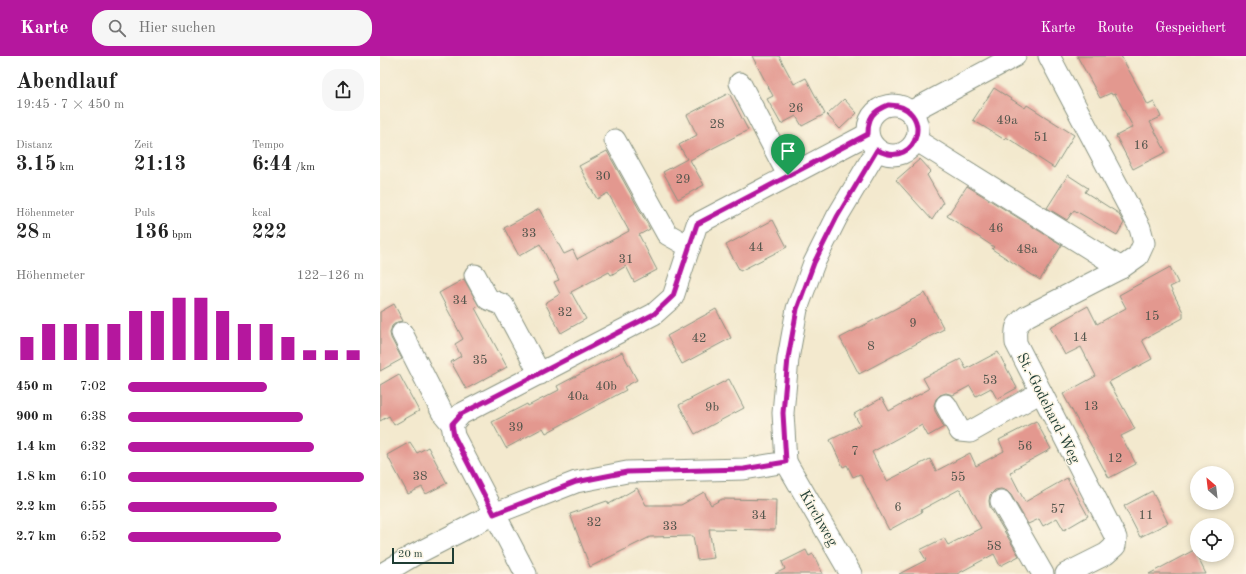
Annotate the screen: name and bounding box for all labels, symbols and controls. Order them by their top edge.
search box [92,10,372,46]
icon: search [106,17,128,39]
text: Karte [20,19,68,38]
text: Hier suchen [138,21,216,36]
text: Karte [1041,21,1075,35]
text: Route [1097,21,1133,35]
text: Gespeichert [1155,21,1226,35]
button: share [322,69,364,111]
text: Abendlauf [16,71,116,93]
text: 19:45 · 7 × 450 m [16,98,124,111]
house number: 26 [788,102,804,115]
house number: 49a [996,114,1018,127]
house number: 28 [709,118,725,131]
house number: 51 [1033,131,1049,144]
pin [771,134,805,175]
house number: 16 [1133,139,1149,152]
text: Distanz [16,140,52,151]
text: Zeit [134,140,153,151]
text: Tempo [252,140,284,151]
icon: arrive [777,140,799,162]
text: 3.15 [16,155,56,175]
text: 21:13 [134,155,186,175]
text: 6:44 [252,155,292,175]
text: km [56,162,74,173]
text: /km [292,162,315,173]
house number: 30 [595,170,611,183]
house number: 29 [675,173,691,186]
text: Höhenmeter [16,208,74,219]
text: Puls [134,208,155,219]
text: kcal [252,208,271,219]
house number: 46 [988,222,1004,235]
text: 28 [16,223,39,243]
text: 136 [134,223,169,243]
text: 222 [252,223,287,243]
house number: 33 [521,227,537,240]
text: m [39,230,51,241]
text: bpm [169,230,192,241]
house number: 44 [748,241,764,254]
house number: 48a [1016,243,1038,256]
house number: 31 [618,253,634,266]
text: Höhenmeter [16,269,85,282]
text: 122–126 m [297,269,364,282]
house number: 34 [452,294,468,307]
house number: 32 [557,306,573,319]
house number: 15 [1144,310,1160,323]
house number: 9 [909,317,917,330]
house number: 14 [1072,331,1088,344]
house number: 42 [691,332,707,345]
house number: 8 [867,340,875,353]
street label: St.-Godehard-Weg [1013,351,1082,466]
house number: 35 [472,354,488,367]
house number: 53 [982,374,998,387]
text: 450 m [16,380,53,393]
text: 7:02 [80,380,106,393]
house number: 40b [595,380,617,393]
house number: 40a [567,390,589,403]
house number: 13 [1083,400,1099,413]
house number: 9b [705,401,719,414]
text: 900 m [16,410,53,423]
text: 6:38 [80,410,106,423]
house number: 39 [508,421,524,434]
text: 1.4 km [16,440,56,453]
text: 6:32 [80,440,106,453]
house number: 56 [1017,440,1033,453]
house number: 7 [851,445,859,458]
house number: 12 [1107,452,1123,465]
north arrow [1190,466,1234,510]
map controls [1190,466,1234,562]
text: 1.8 km [16,470,56,483]
text: 6:10 [80,470,106,483]
house number: 38 [412,470,428,483]
house number: 55 [950,471,966,484]
street label: Kirchweg [796,488,840,549]
text: 2.2 km [16,500,56,513]
text: 6:55 [80,500,106,513]
house number: 6 [894,501,902,514]
house number: 57 [1050,503,1066,516]
house number: 34 [751,509,767,522]
house number: 11 [1138,509,1154,522]
house number: 32 [586,516,602,529]
button: locate [1190,518,1234,562]
house number: 33 [662,520,678,533]
text: 2.7 km [16,530,56,543]
text: 6:52 [80,530,106,543]
house number: 58 [986,540,1002,553]
scale bar [392,546,454,565]
text: 20 m [398,549,423,560]

